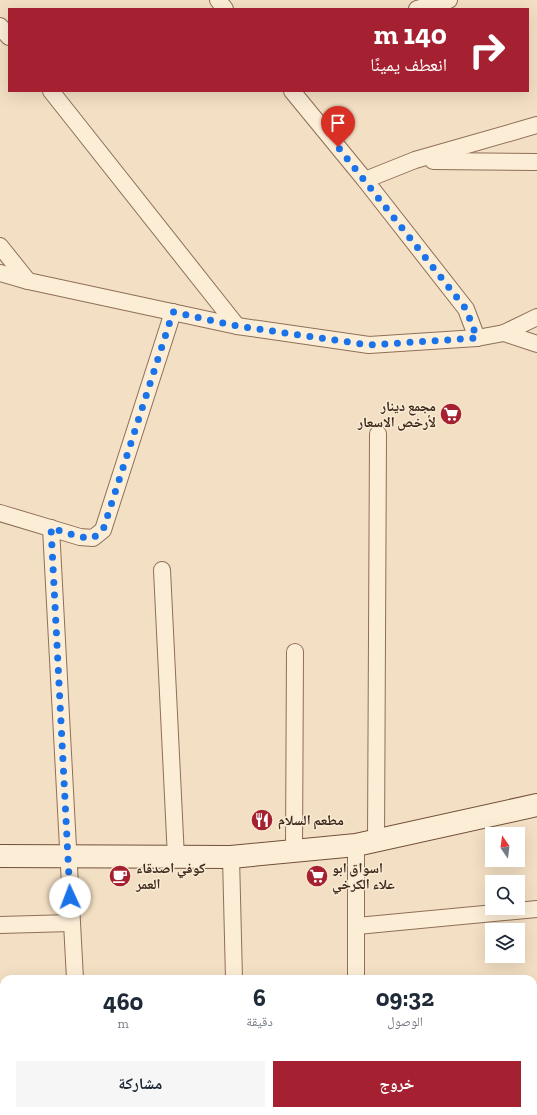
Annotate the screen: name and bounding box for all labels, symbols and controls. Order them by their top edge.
text: 140 m [374,18,447,51]
icon: right [461,24,513,76]
text: انعطف يمينًا [370,54,447,76]
pin [321,106,355,147]
icon: arrive [327,112,349,134]
place label: مجمع دينار لأرخص الاسعار [357,398,436,431]
supermarket icon: مجمع دينار لأرخص الاسعار [438,401,464,427]
restaurant icon: مطعم السلام [249,807,275,833]
place label: مطعم السلام [278,812,344,830]
north arrow [485,827,525,867]
map controls [485,827,525,963]
place label: كوفي اصدقاء العمر [135,860,206,893]
place label: اسواق ابو علاء الكرخي [332,860,395,895]
cafe icon: كوفي اصدقاء العمر [107,863,133,889]
supermarket icon: اسواق ابو علاء الكرخي [304,863,330,889]
button: search [485,875,525,915]
position arrow [49,876,91,918]
button: layers [485,923,525,963]
text: 6 [253,983,266,1012]
text: 09:32 [376,983,434,1012]
text: 460 [103,987,143,1016]
text: دقيقة [246,1014,273,1029]
text: الوصول [387,1014,423,1029]
text: m [118,1016,129,1031]
button: مشاركة [16,1061,265,1107]
button: خروج [273,1061,521,1107]

